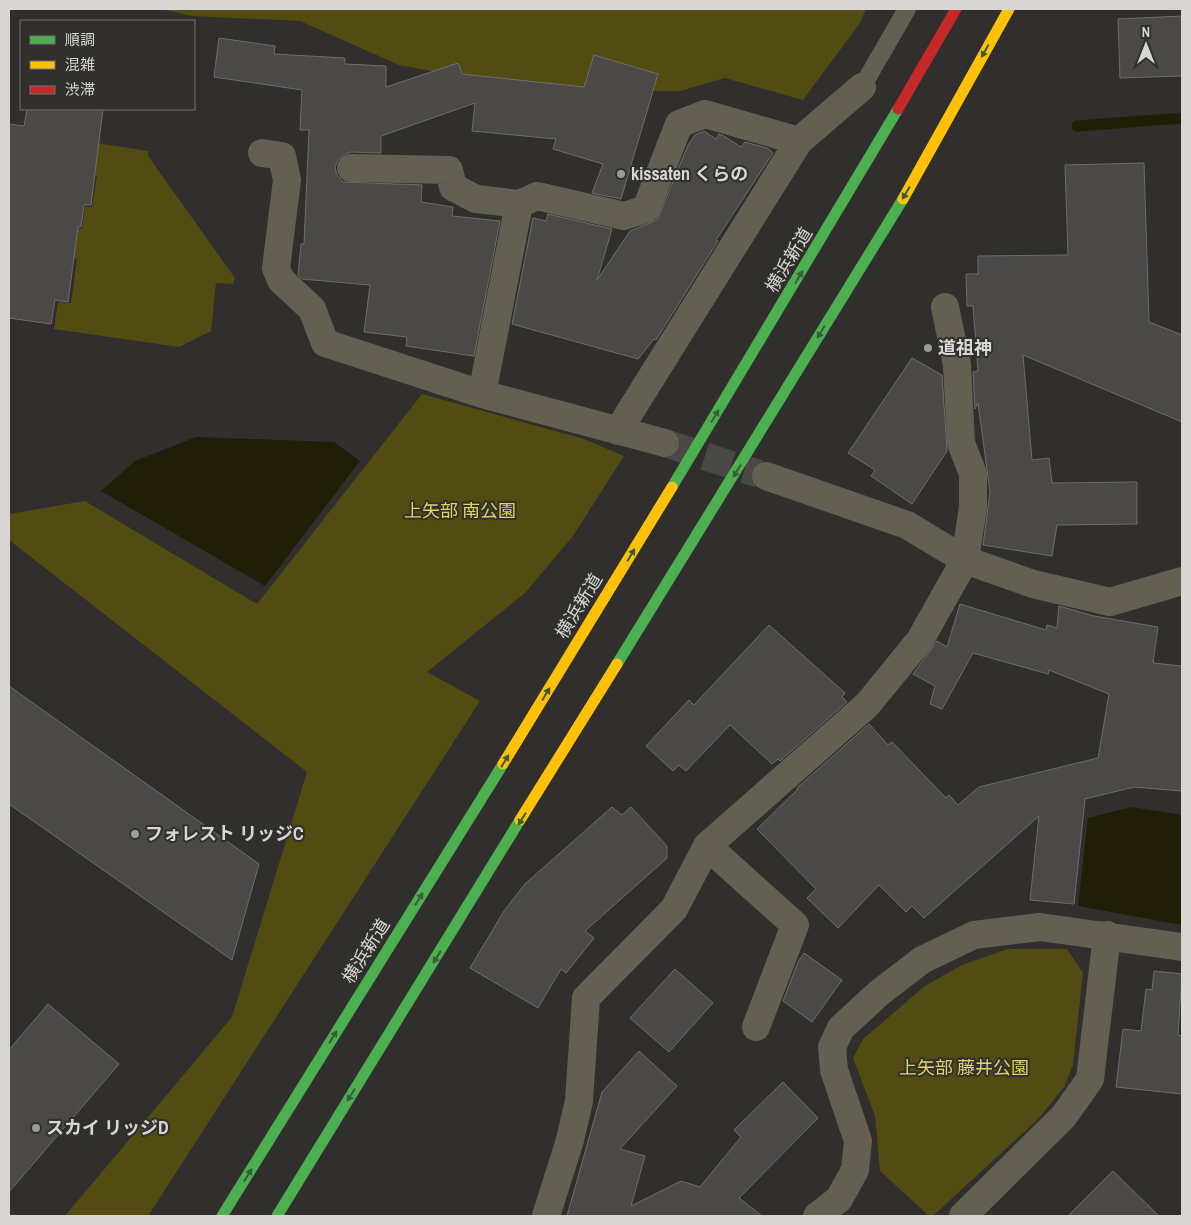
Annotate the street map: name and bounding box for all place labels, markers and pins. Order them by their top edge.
place label: kissaten くらの [631,161,748,186]
marker: kissaten くらの [615,168,627,180]
place label: 道祖神 [938,335,992,360]
marker: 道祖神 [922,342,934,354]
place label: フォレスト リッジC [145,821,304,846]
marker: フォレスト リッジC [129,828,141,840]
place label: スカイ リッジD [46,1115,169,1140]
marker: スカイ リッジD [30,1122,42,1134]

